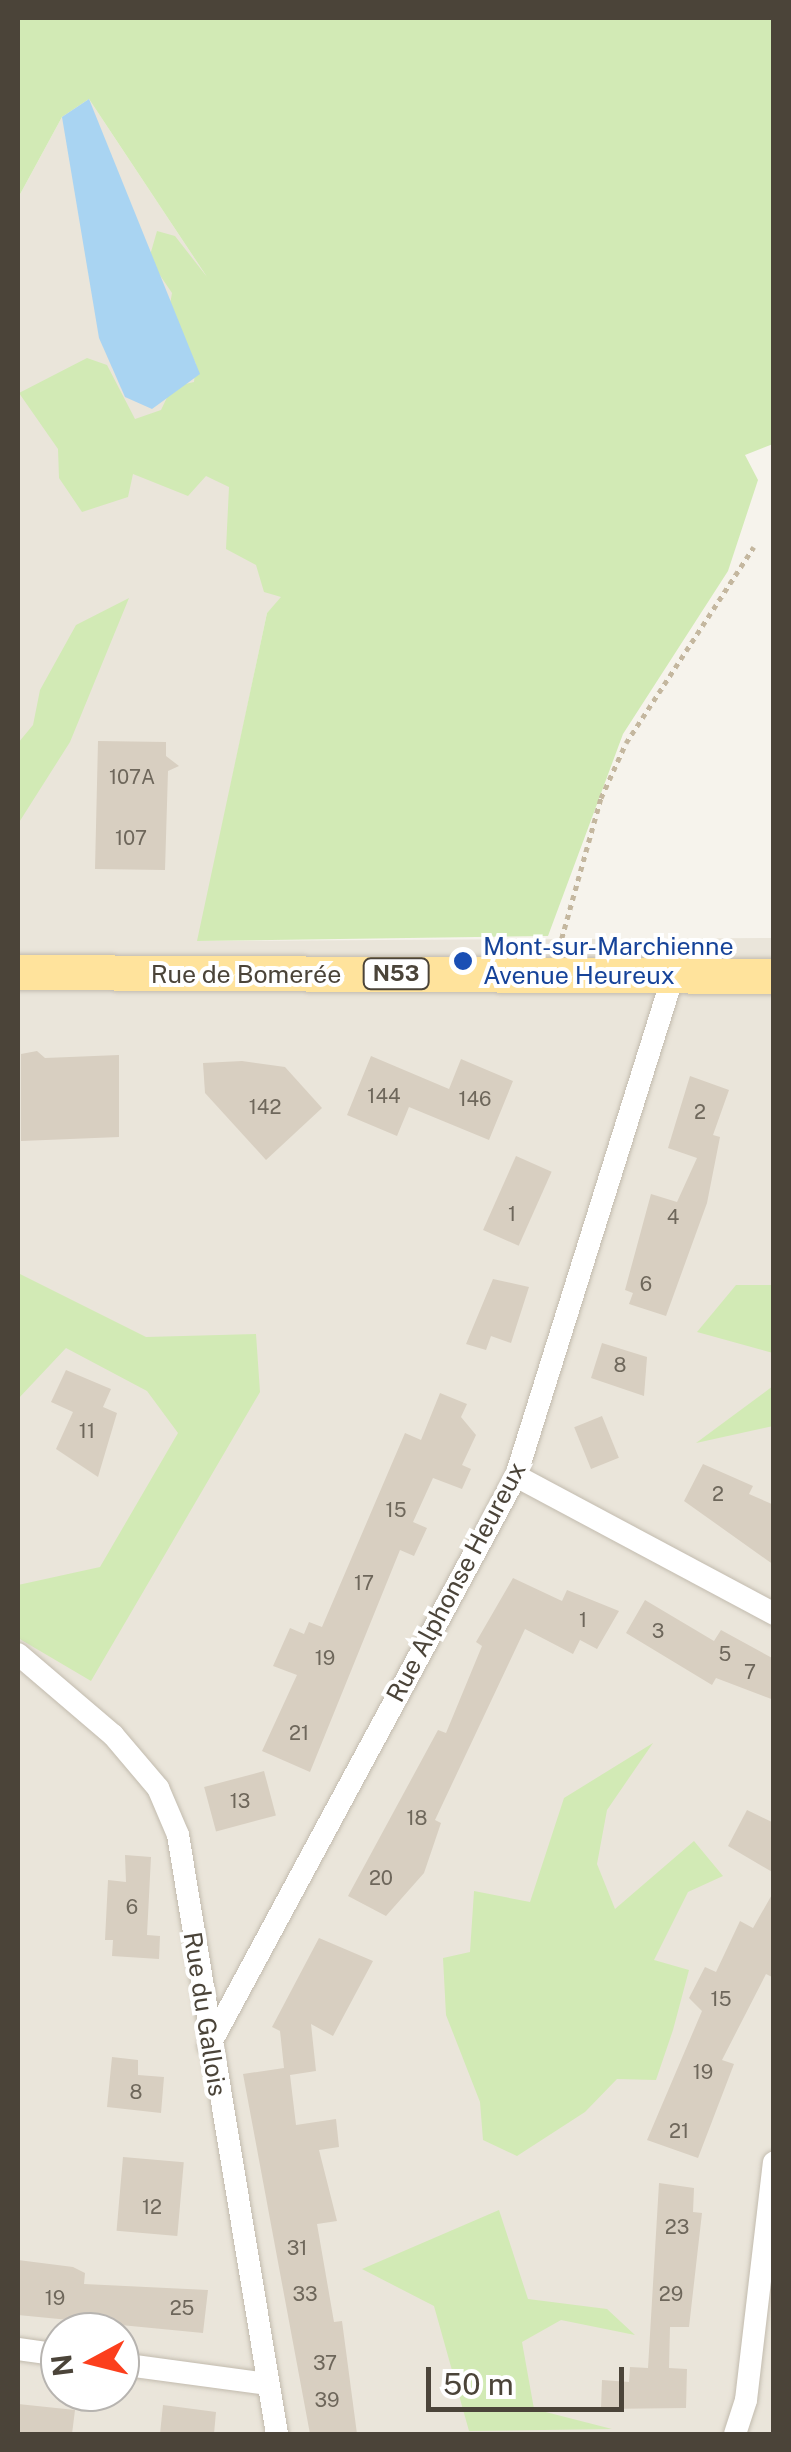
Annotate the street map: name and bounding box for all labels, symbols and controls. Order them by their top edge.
house number: 107A [109,765,155,789]
house number: 107 [115,826,147,850]
place label: Mont-sur-Marchienne Avenue Heureux [483,932,734,991]
marker: Mont-sur-Marchienne Avenue Heureux [452,950,474,972]
road number: N53 [361,957,431,991]
street label: Rue de Bomerée [150,959,342,989]
house number: 144 [367,1084,401,1108]
house number: 146 [458,1087,492,1111]
house number: 142 [249,1095,281,1119]
house number: 2 [694,1100,706,1124]
house number: 1 [508,1202,516,1226]
house number: 4 [667,1205,679,1229]
house number: 6 [640,1272,652,1296]
house number: 8 [614,1353,626,1377]
house number: 11 [79,1419,95,1443]
street label: Rue Alphonse Heureux [380,1457,532,1707]
house number: 2 [712,1482,724,1506]
house number: 15 [386,1498,406,1522]
house number: 17 [354,1571,374,1595]
house number: 1 [579,1608,587,1632]
house number: 3 [652,1619,664,1643]
house number: 5 [719,1642,731,1666]
house number: 19 [315,1646,335,1670]
house number: 7 [744,1660,756,1684]
house number: 21 [289,1721,309,1745]
house number: 13 [230,1789,250,1813]
house number: 18 [406,1806,428,1830]
house number: 20 [369,1866,393,1890]
house number: 6 [126,1895,138,1919]
street label: Rue du Gallois [177,1930,233,2098]
house number: 15 [711,1987,731,2011]
house number: 19 [693,2060,713,2084]
house number: 8 [130,2080,142,2104]
house number: 21 [669,2119,689,2143]
house number: 12 [142,2195,162,2219]
house number: 23 [665,2215,689,2239]
house number: 31 [287,2236,307,2260]
house number: 33 [292,2282,318,2306]
house number: 29 [659,2282,683,2306]
house number: 19 [45,2286,65,2310]
house number: 25 [170,2296,194,2320]
north arrow [40,2312,140,2412]
scale bar [431,2347,628,2409]
house number: 37 [313,2351,337,2375]
text: N [44,2353,79,2378]
text: 50 m [443,2366,514,2402]
house number: 39 [315,2388,339,2412]

